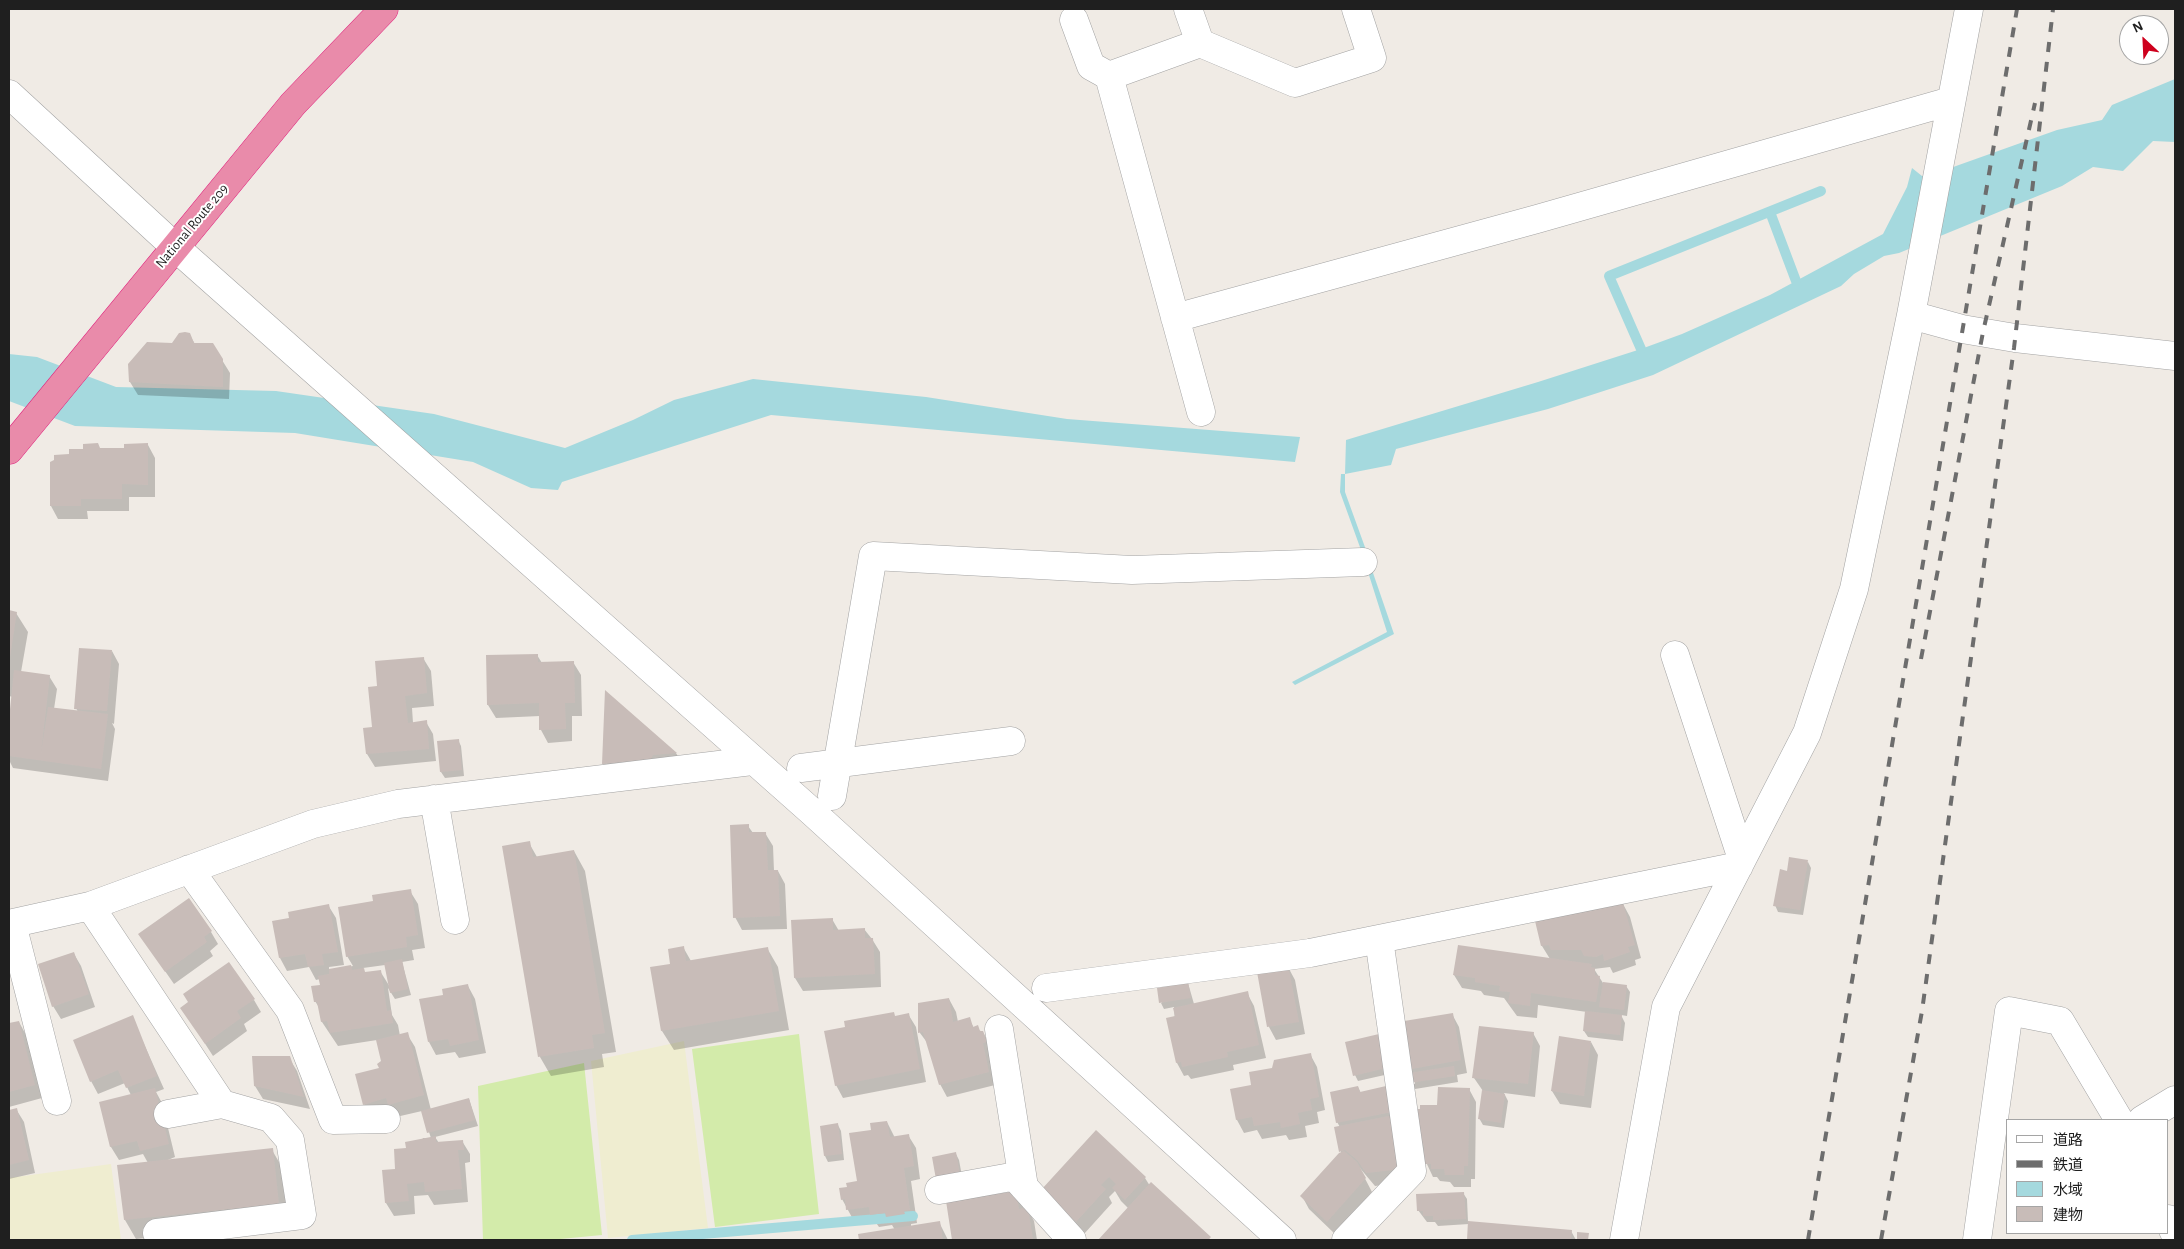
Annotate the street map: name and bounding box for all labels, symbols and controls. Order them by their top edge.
north arrow [2119,15,2169,65]
text: N [2131,19,2145,36]
street label: National Route 209 [152,181,232,271]
legend [2006,1119,2169,1234]
text: 道路 [2053,1133,2083,1148]
text: 鉄道 [2053,1158,2083,1173]
text: 水域 [2053,1183,2083,1198]
text: 建物 [2053,1208,2083,1223]

